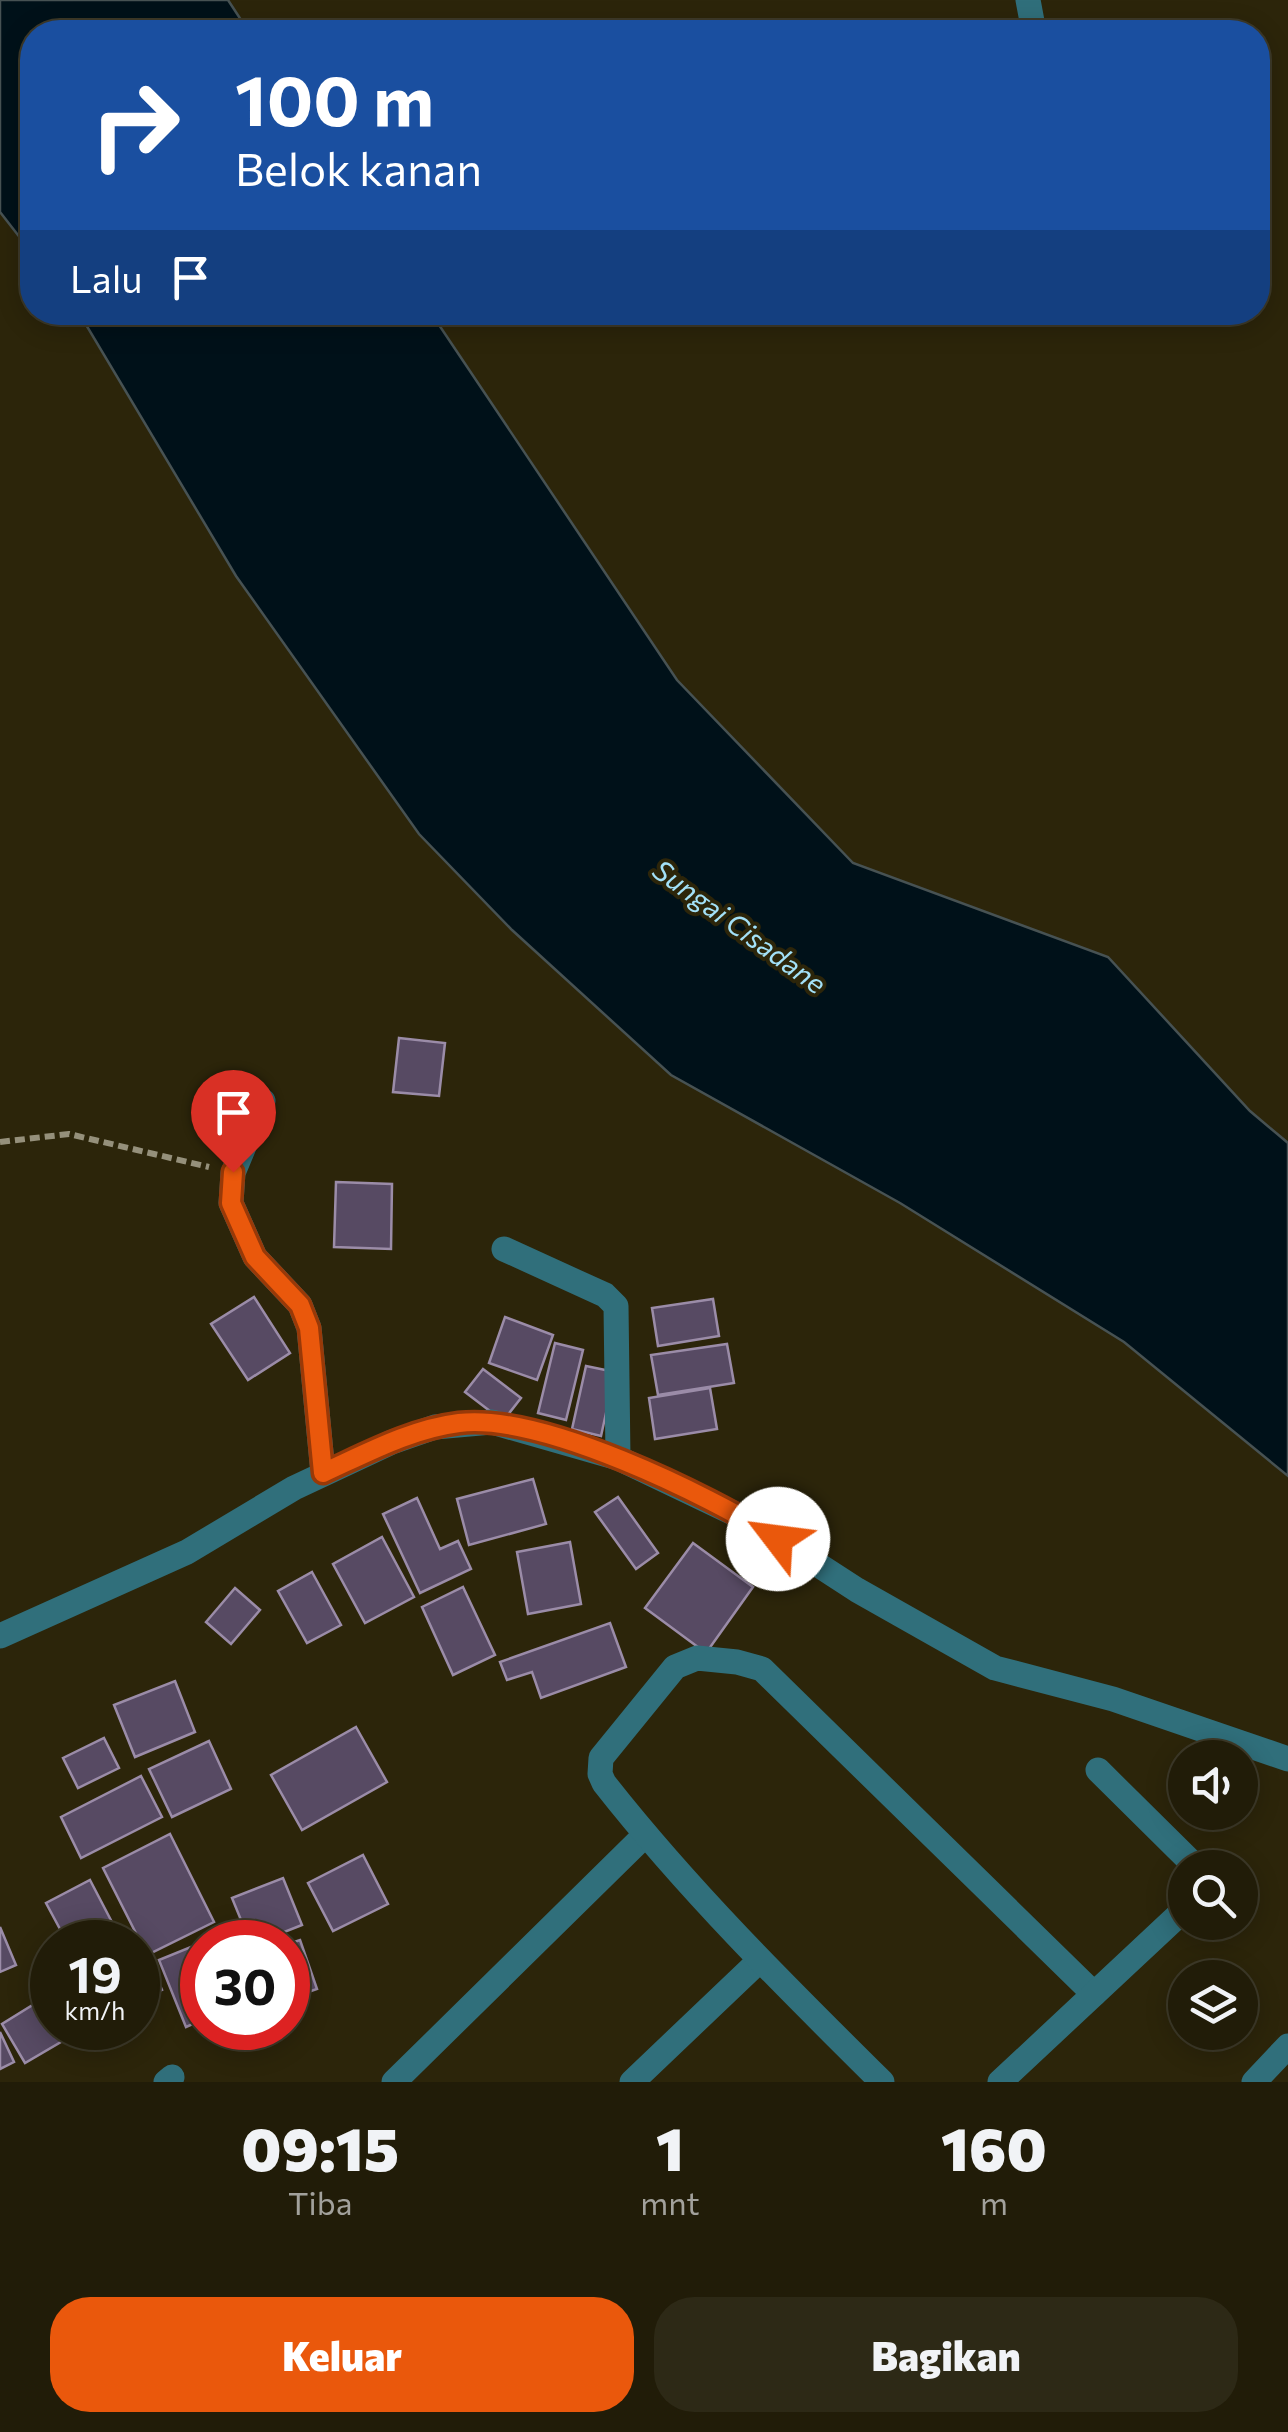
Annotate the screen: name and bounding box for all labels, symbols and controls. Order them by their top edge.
text: 100 m [235,55,434,140]
icon: right [70,60,200,190]
text: Belok kanan [235,140,482,195]
icon: arrive [163,250,218,305]
text: Lalu [70,254,143,301]
water label: Sungai Cisadane [647,852,833,1000]
pin [191,1070,276,1173]
icon: arrive [206,1085,261,1140]
position arrow [726,1487,830,1591]
map controls [1168,1740,1258,2050]
button: sound [1168,1740,1258,1830]
button: search [1168,1850,1258,1940]
speed limit sign: 30 [180,1920,310,2050]
text: 19 [68,1942,122,2003]
button: layers [1168,1960,1258,2050]
text: km/h [65,1995,125,2025]
text: 09:15 [241,2110,399,2183]
text: 1 [656,2110,684,2183]
text: 160 [941,2110,1047,2183]
text: Tiba [288,2182,352,2222]
text: mnt [640,2182,700,2222]
text: m [980,2182,1008,2222]
button: Keluar [50,2297,634,2412]
button: Bagikan [654,2297,1238,2412]

